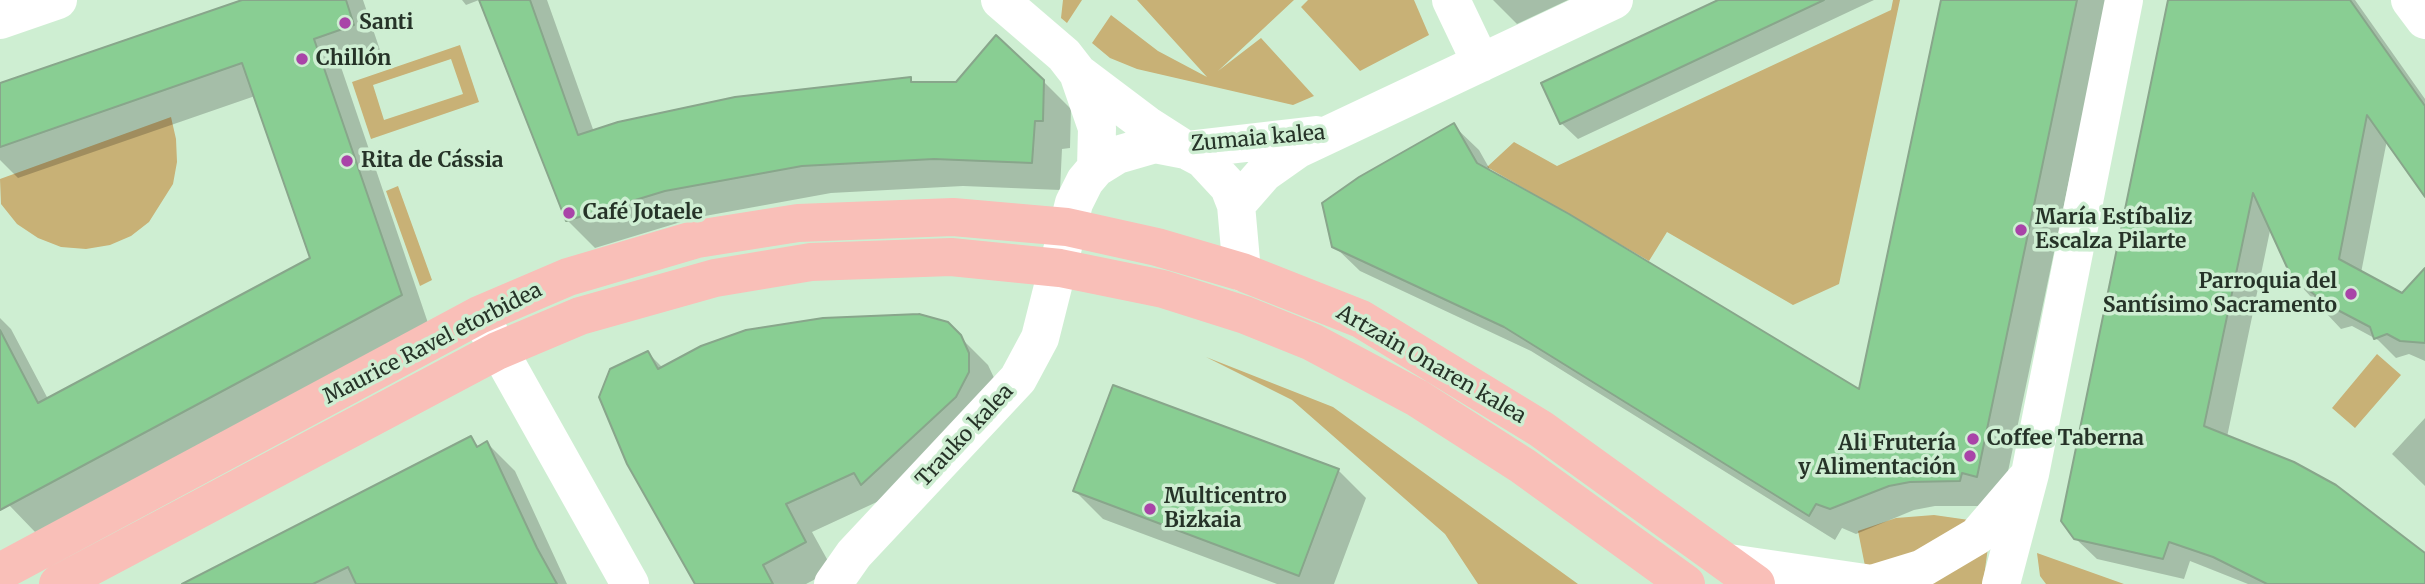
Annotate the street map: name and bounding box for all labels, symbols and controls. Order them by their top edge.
place label: Santi [359,10,413,36]
marker: Santi [337,15,353,31]
place label: Chillón [316,46,391,72]
marker: Chillón [294,51,310,67]
street label: Zumaia kalea [1190,121,1326,157]
place label: Rita de Cássia [361,148,504,174]
marker: Rita de Cássia [339,153,355,169]
place label: Café Jotaele [583,200,703,226]
marker: Café Jotaele [561,205,577,221]
place label: María Estíbaliz Escalza Pilarte [2035,205,2192,255]
marker: María Estíbaliz Escalza Pilarte [2013,222,2029,238]
place label: Parroquia del Santísimo Sacramento [2103,269,2337,319]
street label: Maurice Ravel etorbidea [320,278,546,410]
marker: Parroquia del Santísimo Sacramento [2343,286,2359,302]
street label: Artzain Onaren kalea [1332,301,1530,429]
street label: Trauko kalea [911,379,1019,493]
place label: Coffee Taberna [1987,426,2144,452]
place label: Ali Frutería y Alimentación [1798,431,1956,481]
marker: Coffee Taberna [1965,431,1981,447]
marker: Ali Frutería y Alimentación [1962,448,1978,464]
place label: Multicentro Bizkaia [1164,484,1287,534]
marker: Multicentro Bizkaia [1142,501,1158,517]

